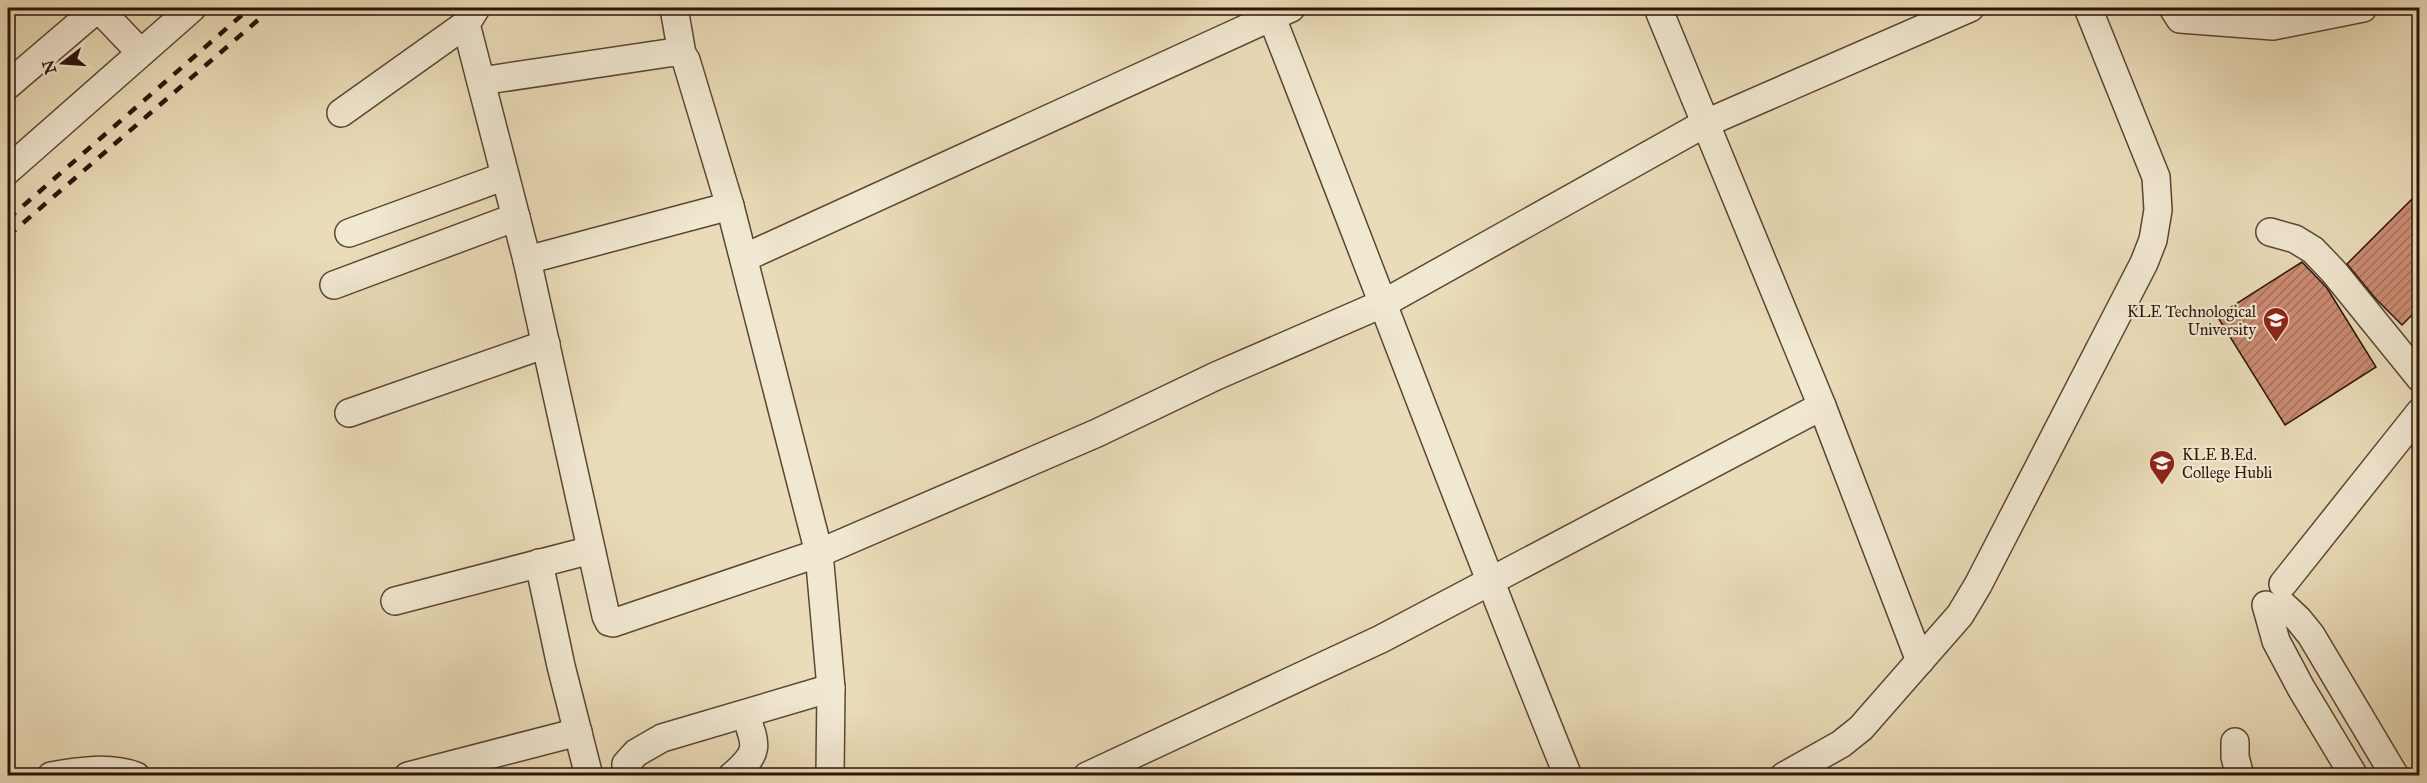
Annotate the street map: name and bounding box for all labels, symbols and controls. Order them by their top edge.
north arrow [33,33,93,93]
text: N [38,58,60,77]
place label: KLE Technological University [2127,302,2257,339]
school or university icon: KLE Technological University [2261,305,2291,343]
place label: KLE B.Ed. College Hubli [2182,445,2273,483]
school or university icon: KLE B.Ed. College Hubli [2147,448,2177,486]

